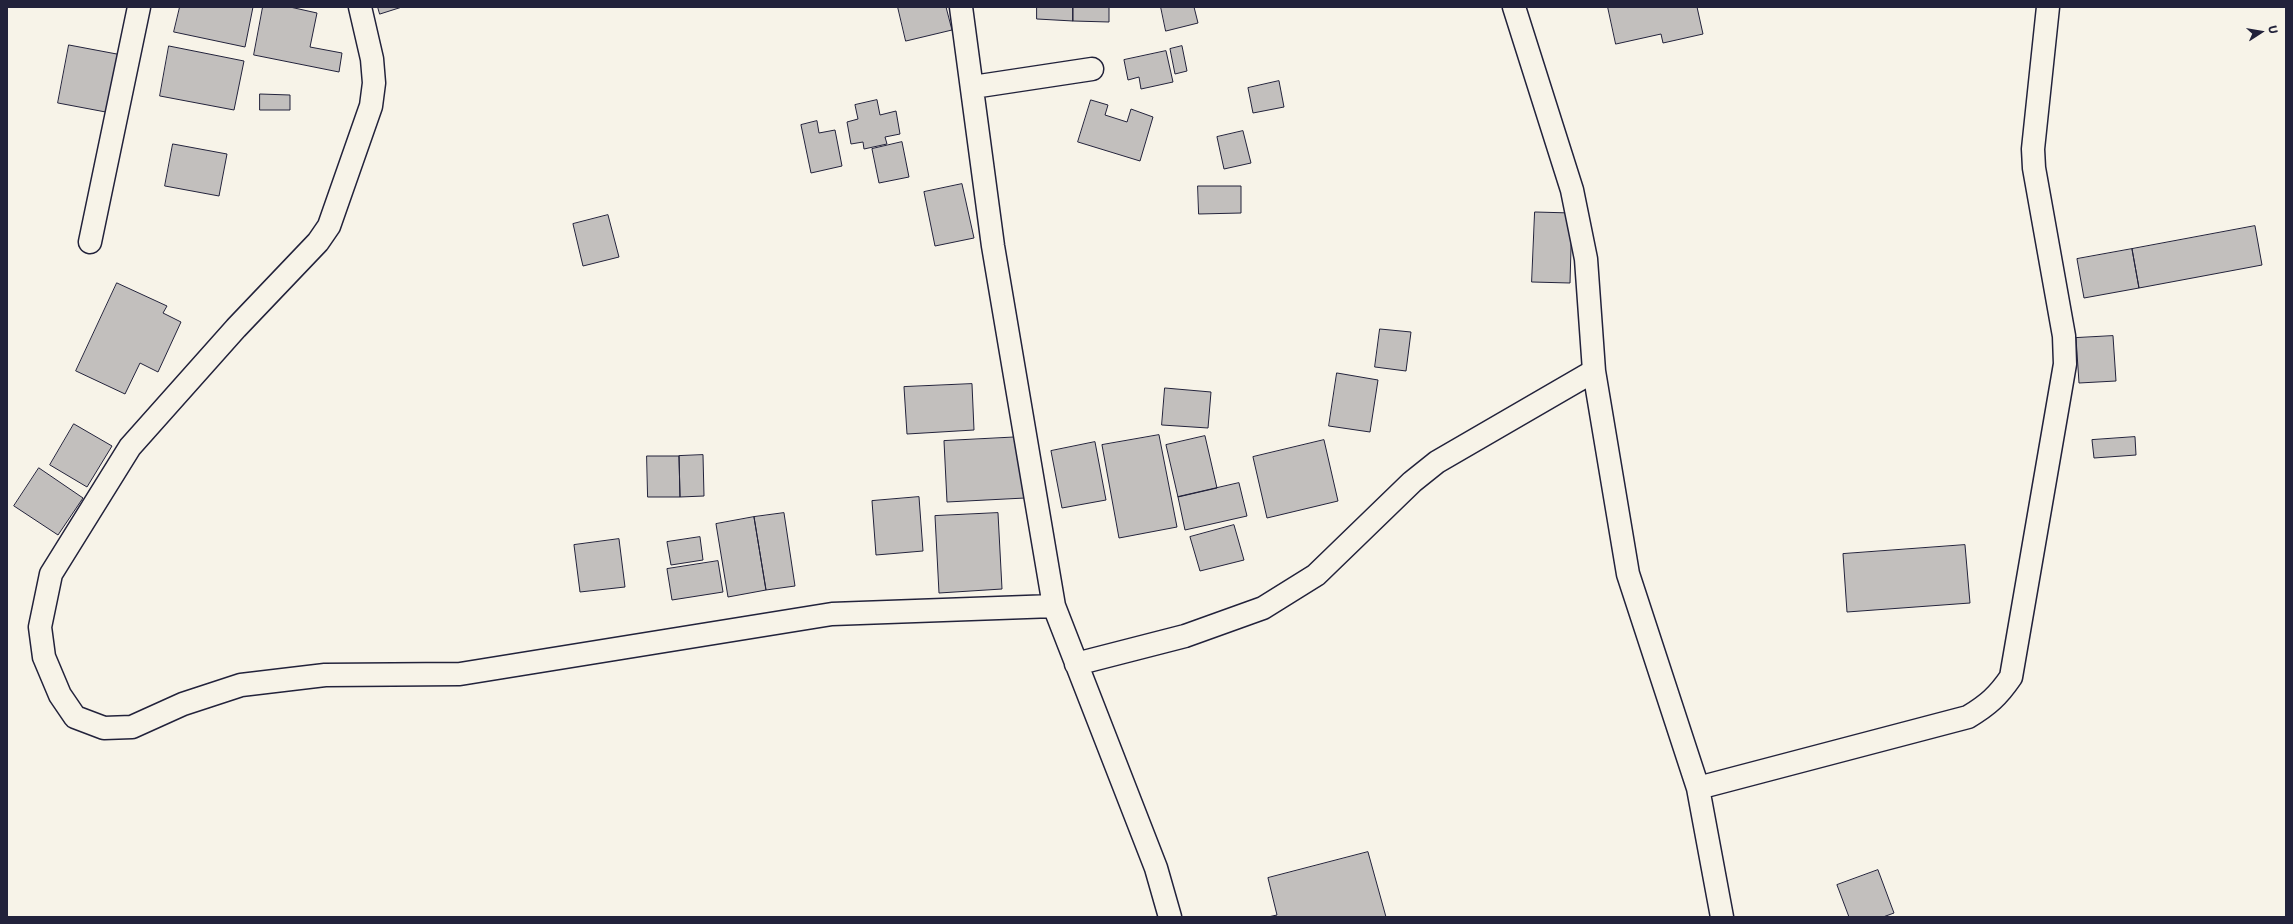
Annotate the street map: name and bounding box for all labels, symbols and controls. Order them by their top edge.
north arrow [2241,12,2281,52]
text: U [2264,24,2282,35]

